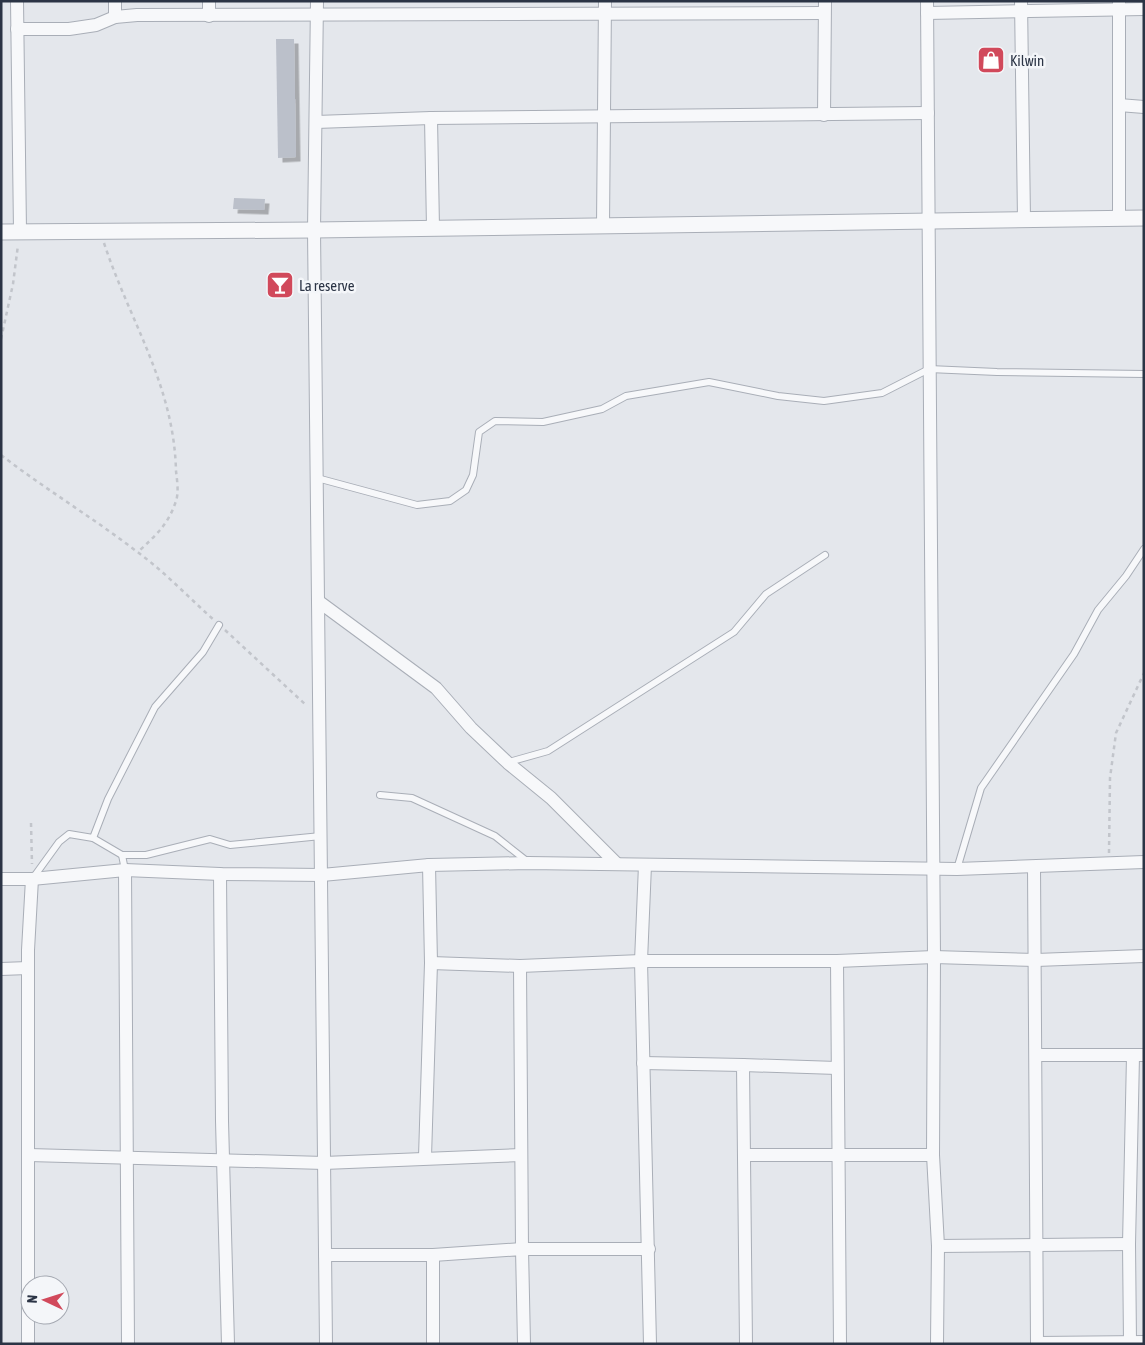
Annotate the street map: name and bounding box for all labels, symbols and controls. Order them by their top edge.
shop icon: Kilwin [976,45,1006,75]
place label: Kilwin [1010,52,1044,69]
bar icon: La reserve [265,270,295,300]
place label: La reserve [299,277,355,294]
north arrow [20,1275,70,1325]
text: N [24,1294,40,1304]

